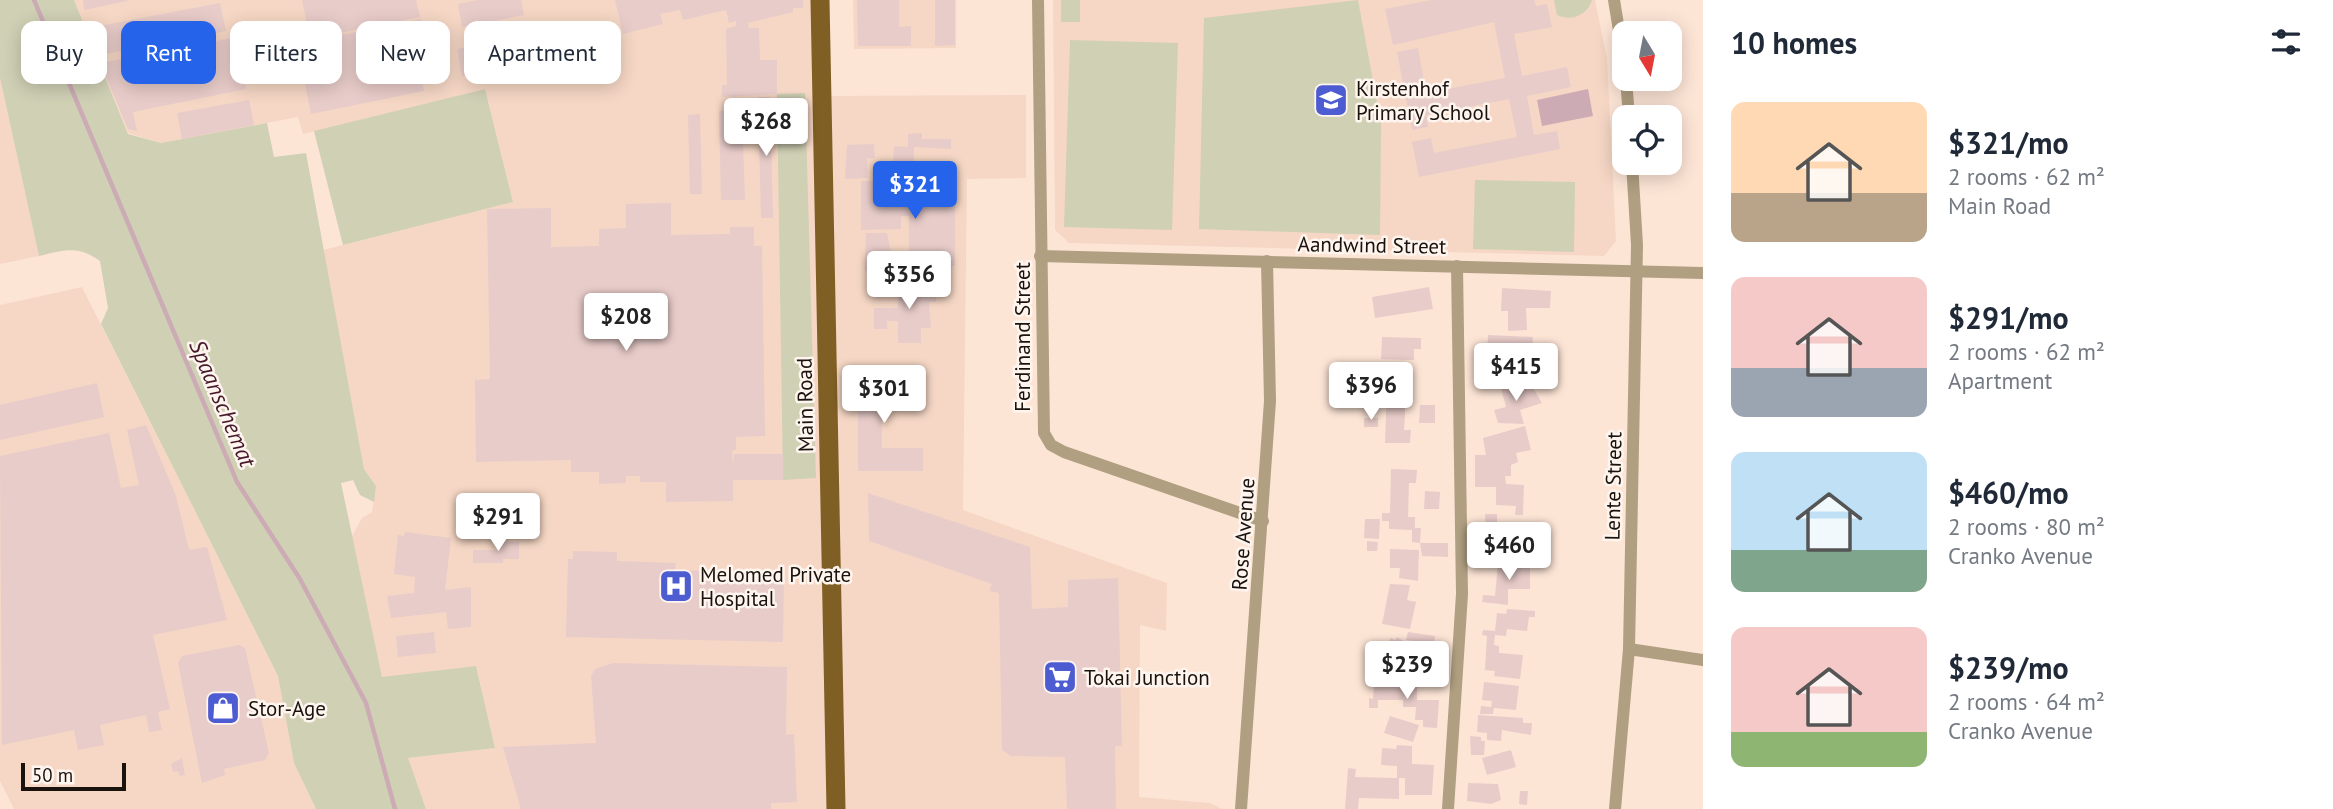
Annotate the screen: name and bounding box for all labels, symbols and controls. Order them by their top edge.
chip: Buy [21,21,107,84]
chip: Rent [121,21,216,84]
chip: Filters [230,21,342,84]
chip: New [356,21,450,84]
chip: Apartment [464,21,621,84]
north arrow [1612,21,1682,91]
map controls [1612,21,1682,175]
text: 10 homes [1731,23,1857,62]
icon: filters [2267,23,2305,61]
place label: Kirstenhof Primary School [1356,75,1490,126]
school or university icon: Kirstenhof Primary School [1312,81,1350,119]
pin: $268 [725,99,807,158]
button: locate [1612,105,1682,175]
text: $268 [740,106,792,135]
text: $321/mo [1948,123,2069,162]
icon: home [1787,130,1871,214]
pin: $321 [874,162,956,221]
text: 2 rooms · 62 m² [1948,162,2105,191]
text: $321 [889,169,941,198]
text: Main Road [1948,191,2051,220]
street label: Aandwind Street [1297,230,1447,260]
pin: $356 [868,252,950,311]
text: $356 [883,259,935,288]
street label: Ferdinand Street [1009,262,1036,412]
pin: $208 [585,294,667,353]
text: $291/mo [1948,298,2069,337]
text: $208 [600,301,652,330]
icon: home [1787,305,1871,389]
water label: Spaanschemat [183,335,263,473]
text: 2 rooms · 62 m² [1948,337,2105,366]
pin: $415 [1475,344,1557,403]
text: $415 [1490,351,1542,380]
street label: Main Road [791,358,819,452]
pin: $396 [1330,362,1412,422]
pin: $301 [843,366,925,425]
text: Apartment [1948,366,2052,395]
text: $396 [1345,370,1397,399]
text: $301 [858,373,910,402]
street label: Lente Street [1599,431,1627,541]
text: $460/mo [1948,473,2069,512]
street label: Rose Avenue [1226,477,1260,591]
icon: home [1787,480,1871,564]
pin: $291 [457,494,539,553]
text: $291 [472,501,524,530]
text: 2 rooms · 80 m² [1948,512,2105,541]
pin: $460 [1468,522,1550,582]
text: $460 [1483,530,1535,559]
text: Cranko Avenue [1948,541,2093,570]
place label: Melomed Private Hospital [700,561,851,612]
hospital icon: Melomed Private Hospital [657,567,695,605]
pin: $239 [1366,642,1448,701]
text: $239/mo [1948,648,2069,687]
text: $239 [1381,649,1433,678]
icon: home [1787,655,1871,739]
supermarket icon: Tokai Junction [1041,658,1079,696]
place label: Tokai Junction [1084,664,1210,691]
text: 2 rooms · 64 m² [1948,687,2105,716]
shop icon: Stor-Age [204,689,242,727]
place label: Stor-Age [248,695,326,722]
text: Cranko Avenue [1948,716,2093,745]
scale bar [21,760,126,792]
text: 50 m [32,763,73,787]

